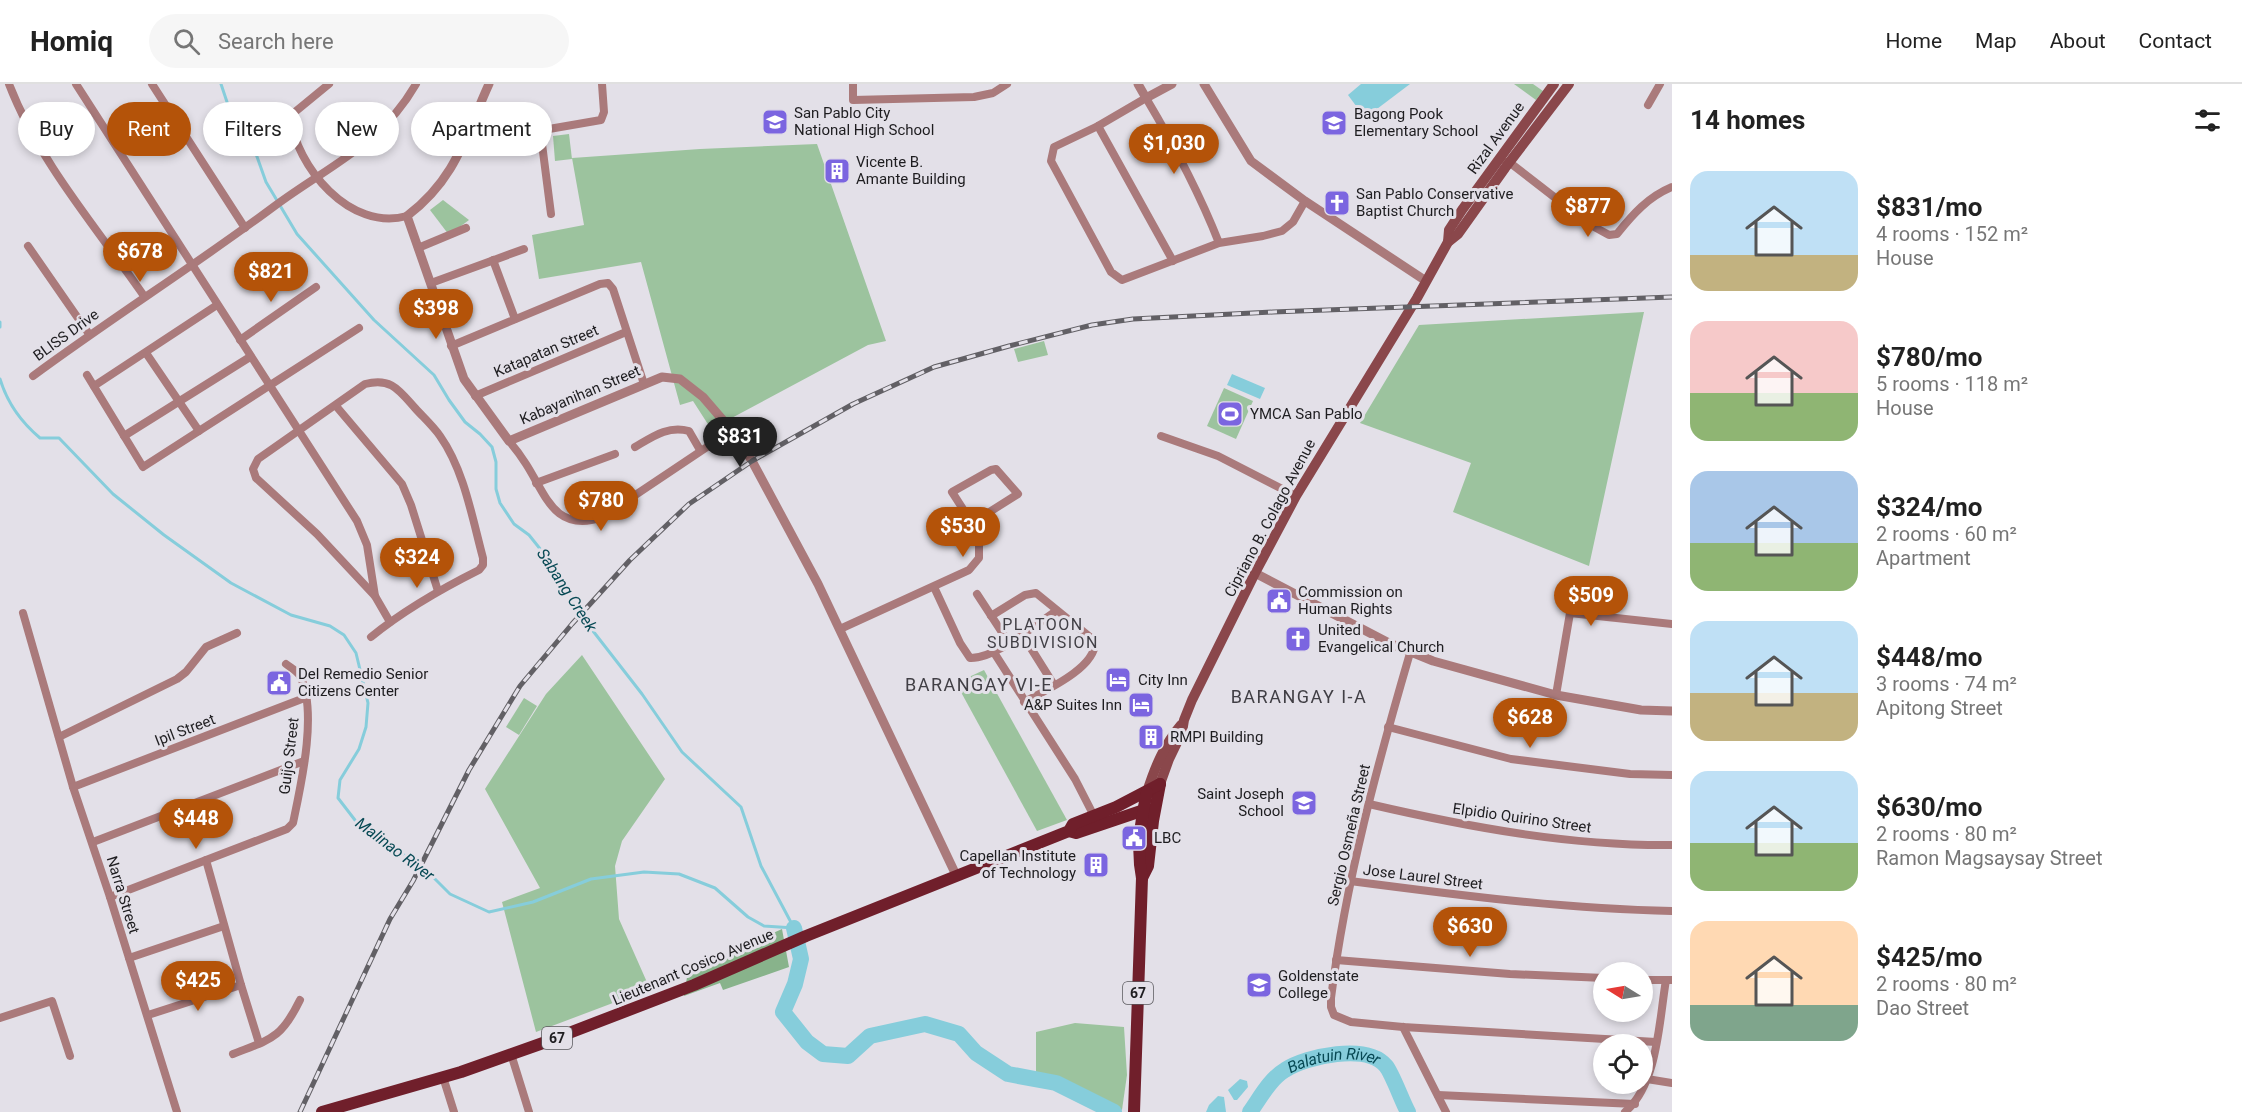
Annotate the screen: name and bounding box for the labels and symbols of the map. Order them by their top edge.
street label: Rizal Avenue [1464,98,1528,178]
place label: San Pablo City National High School [794,104,934,139]
place label: Bagong Pook Elementary School [1354,105,1478,140]
school or university icon: San Pablo City National High School [760,107,790,137]
school or university icon: Bagong Pook Elementary School [1319,108,1349,138]
pin: $1,030 [1125,124,1223,175]
place label: Vicente B. Amante Building [856,153,966,188]
building icon: Vicente B. Amante Building [822,156,852,186]
place label: San Pablo Conservative Baptist Church [1356,185,1514,220]
pin: $877 [1552,187,1624,238]
church icon: San Pablo Conservative Baptist Church [1322,188,1352,218]
pin: $678 [104,232,176,283]
pin: $821 [235,252,307,303]
pin: $398 [400,289,472,340]
street label: BLISS Drive [30,305,102,365]
street label: Katapatan Street [491,321,601,381]
street label: Kabayanihan Street [517,361,643,429]
sports icon: YMCA San Pablo [1215,399,1245,429]
place label: YMCA San Pablo [1250,405,1363,423]
pin: $831 [704,417,776,468]
street label: Cipriano B. Colago Avenue [1221,436,1319,600]
pin: $780 [565,481,637,532]
pin: $530 [927,507,999,558]
pin: $324 [381,538,453,589]
water label: Sabang Creek [533,545,602,636]
pin: $509 [1555,576,1627,627]
place label: Commission on Human Rights [1298,583,1403,618]
public building icon: Commission on Human Rights [1264,586,1294,616]
district label: PLATOON SUBDIVISION [987,615,1099,652]
place label: United Evangelical Church [1318,621,1444,656]
church icon: United Evangelical Church [1283,624,1313,654]
place label: Del Remedio Senior Citizens Center [298,665,428,700]
hotel icon: City Inn [1103,665,1133,695]
public building icon: Del Remedio Senior Citizens Center [264,668,294,698]
place label: City Inn [1138,671,1188,689]
district label: BARANGAY VI-E [905,674,1053,695]
district label: BARANGAY I-A [1231,686,1367,707]
hotel icon: A&P Suites Inn [1126,690,1156,720]
place label: A&P Suites Inn [1024,696,1122,714]
pin: $628 [1494,698,1566,749]
street label: Ipil Street [152,710,218,750]
street label: Guijo Street [275,716,303,796]
building icon: RMPI Building [1136,722,1166,752]
place label: RMPI Building [1170,728,1263,746]
street label: Sergio Osmeña Street [1324,762,1374,908]
place label: Saint Joseph School [1197,785,1284,820]
school or university icon: Saint Joseph School [1289,788,1319,818]
pin: $448 [160,799,232,850]
street label: Elpidio Quirino Street [1452,799,1593,837]
water label: Malinao River [352,813,439,885]
public building icon: LBC [1119,823,1149,853]
place label: LBC [1154,829,1181,847]
place label: Capellan Institute of Technology [960,847,1076,882]
building icon: Capellan Institute of Technology [1081,850,1111,880]
street label: Narra Street [103,854,143,936]
street label: Jose Laurel Street [1362,861,1484,893]
pin: $630 [1434,907,1506,958]
street label: Lieutenant Cosico Avenue [610,925,776,1009]
pin: $425 [162,961,234,1012]
north arrow [1593,962,1653,1022]
place label: Goldenstate College [1278,967,1359,1002]
school or university icon: Goldenstate College [1244,970,1274,1000]
road number: 67 [1123,982,1153,1004]
road number: 67 [542,1027,572,1049]
water label: Balatuin River [1284,1044,1384,1077]

